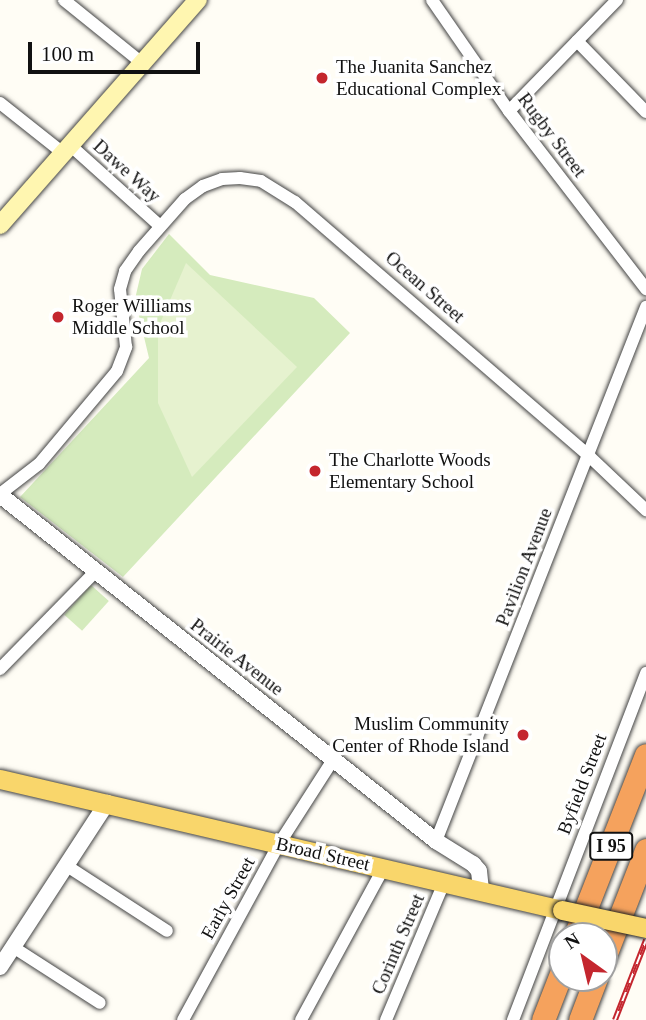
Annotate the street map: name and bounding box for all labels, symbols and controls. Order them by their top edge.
scale bar [32,28,203,72]
text: 100 m [41,42,94,66]
place label: The Juanita Sanchez Educational Complex [336,56,501,100]
marker: The Juanita Sanchez Educational Complex [314,70,330,86]
street label: Rugby Street [513,88,591,182]
street label: Dawe Way [88,135,166,207]
street label: Ocean Street [381,246,469,328]
place label: Roger Williams Middle School [72,295,192,339]
marker: Roger Williams Middle School [50,309,66,325]
place label: The Charlotte Woods Elementary School [329,449,491,493]
marker: The Charlotte Woods Elementary School [307,463,323,479]
street label: Pavilion Avenue [491,504,557,630]
street label: Prairie Avenue [185,613,289,701]
place label: Muslim Community Center of Rhode Island [332,713,509,757]
marker: Muslim Community Center of Rhode Island [515,727,531,743]
street label: Byfield Street [552,730,612,838]
street label: Broad Street [274,832,372,876]
road number: I 95 [588,832,634,860]
street label: Early Street [196,853,260,943]
street label: Corinth Street [367,890,429,998]
north arrow [548,922,618,992]
text: N [561,928,584,953]

